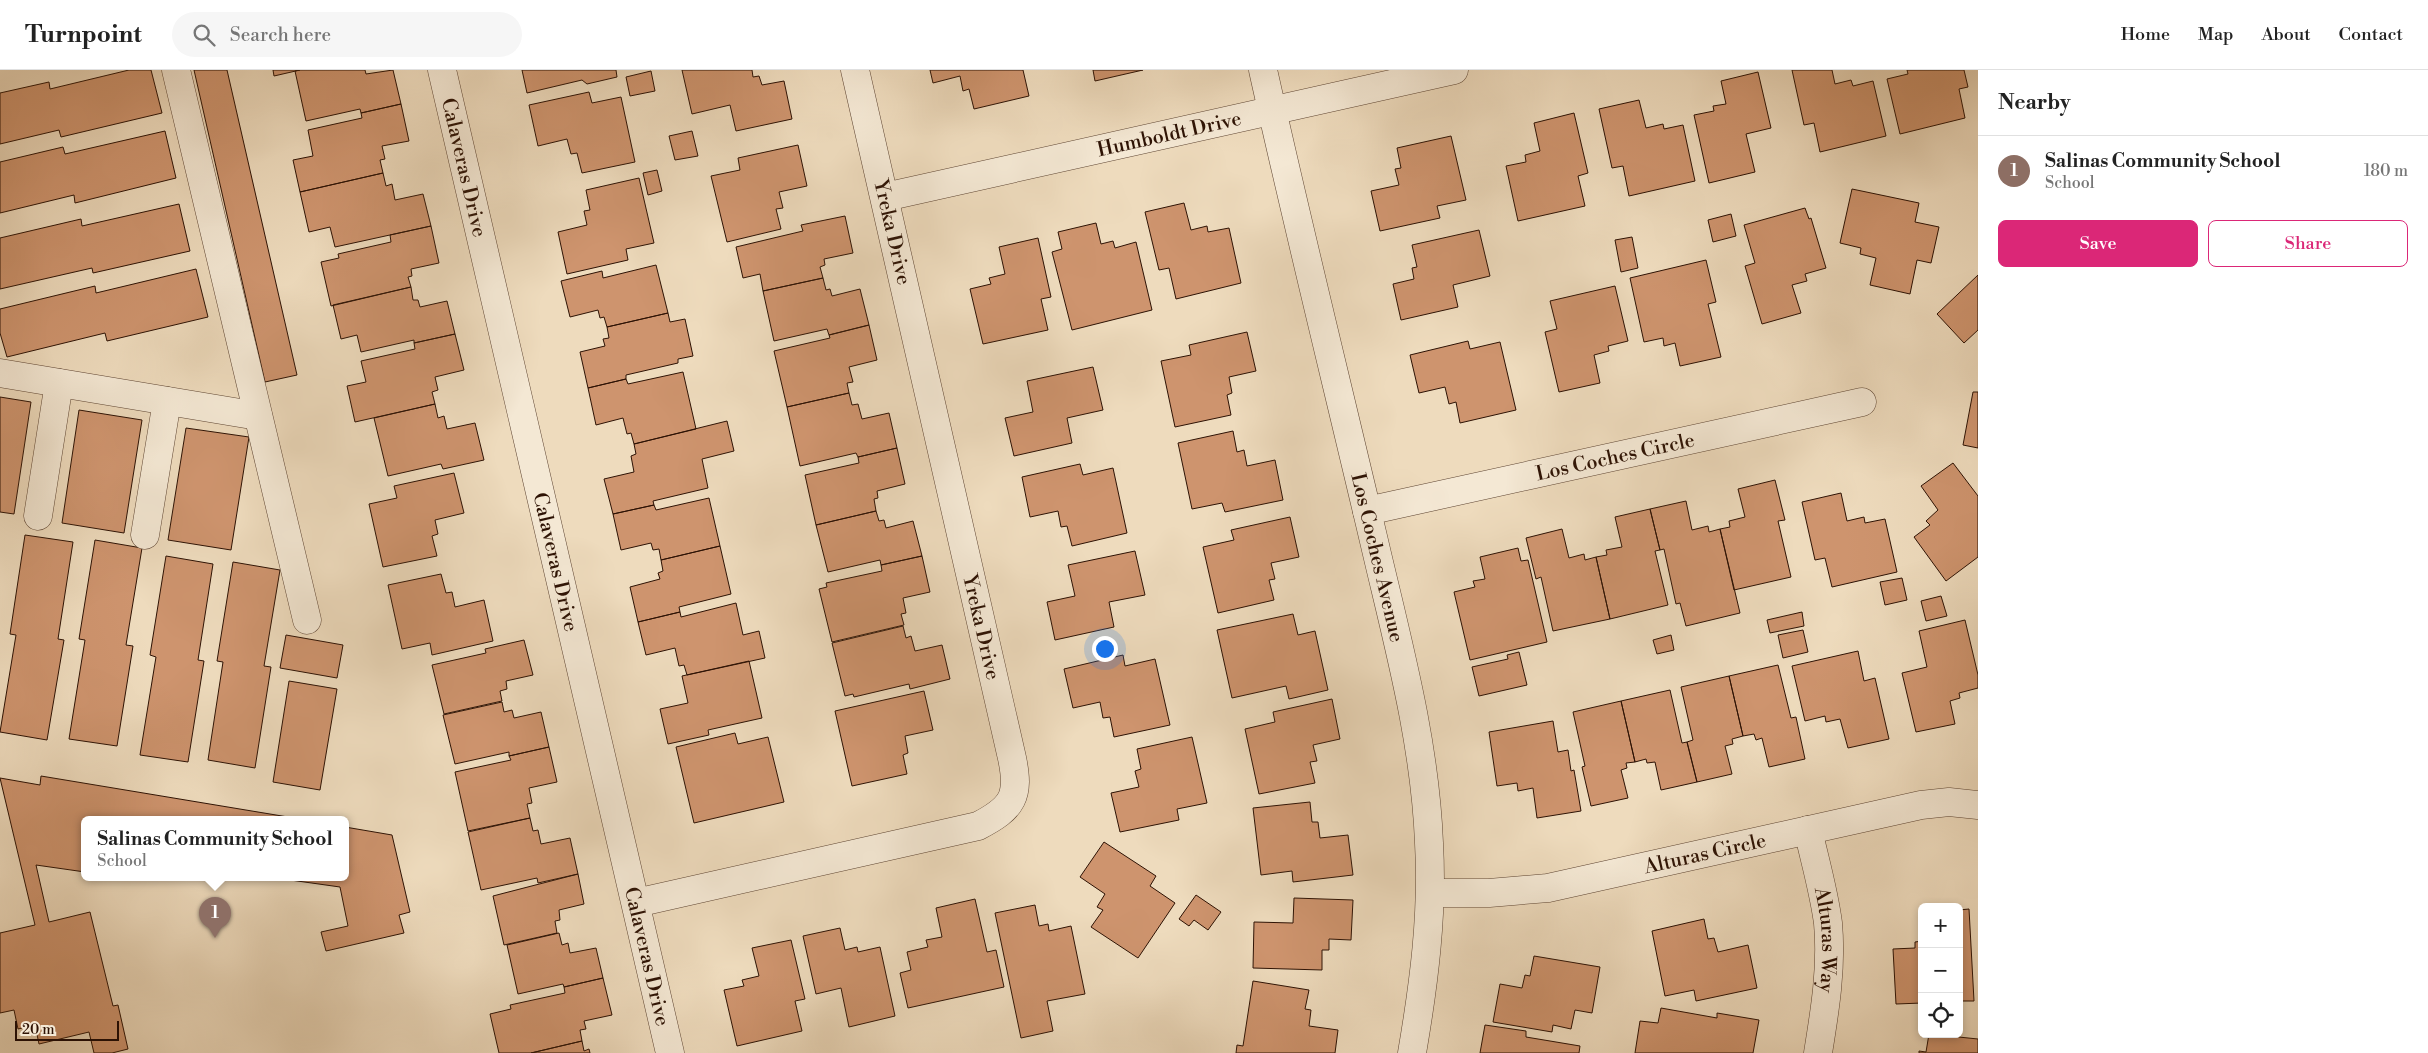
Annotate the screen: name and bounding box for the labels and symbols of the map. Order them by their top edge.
street label: Calaveras Drive [435,96,491,240]
street label: Humboldt Drive [1095,107,1244,163]
street label: Yreka Drive [867,176,916,287]
street label: Los Coches Circle [1534,428,1697,487]
street label: Los Coches Avenue [1344,471,1409,645]
street label: Calaveras Drive [526,490,583,634]
street label: Yreka Drive [956,571,1005,682]
your location [1092,636,1118,662]
street label: Alturas Circle [1641,829,1769,880]
street label: Alturas Way [1808,884,1840,994]
street label: Calaveras Drive [618,885,674,1029]
pin: 1 [199,897,231,938]
scale bar [15,1018,119,1041]

